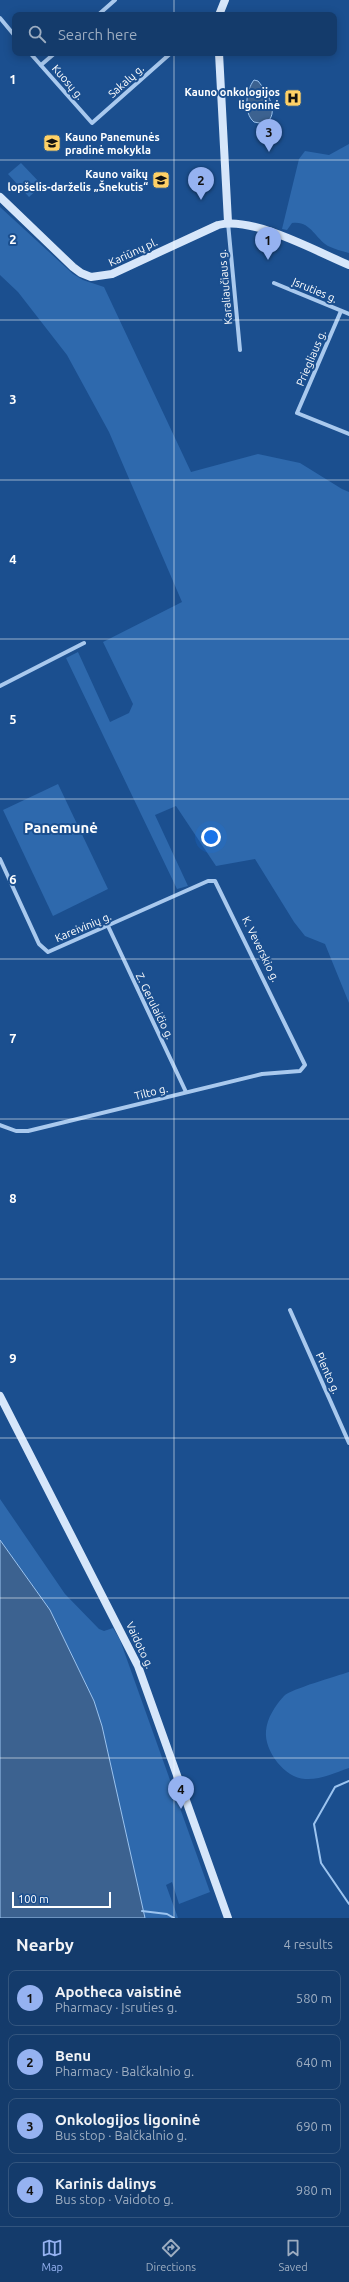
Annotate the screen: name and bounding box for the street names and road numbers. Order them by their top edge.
street label: Kuosų g. [50,62,86,102]
street label: Sakalų g. [106,62,146,100]
street label: Kariūnų pl. [107,235,159,269]
street label: Karaliaučiaus g. [216,249,234,325]
street label: Įsruties g. [291,275,339,305]
street label: Priegliaus g. [294,328,328,388]
street label: Kareivinių g. [53,910,113,944]
street label: K. Veverskio g. [240,914,282,984]
street label: Z. Gerulaičio g. [134,971,176,1041]
street label: Tilto g. [133,1082,169,1102]
street label: Plento g. [314,1350,342,1396]
street label: Vaidoto g. [124,1620,156,1670]

